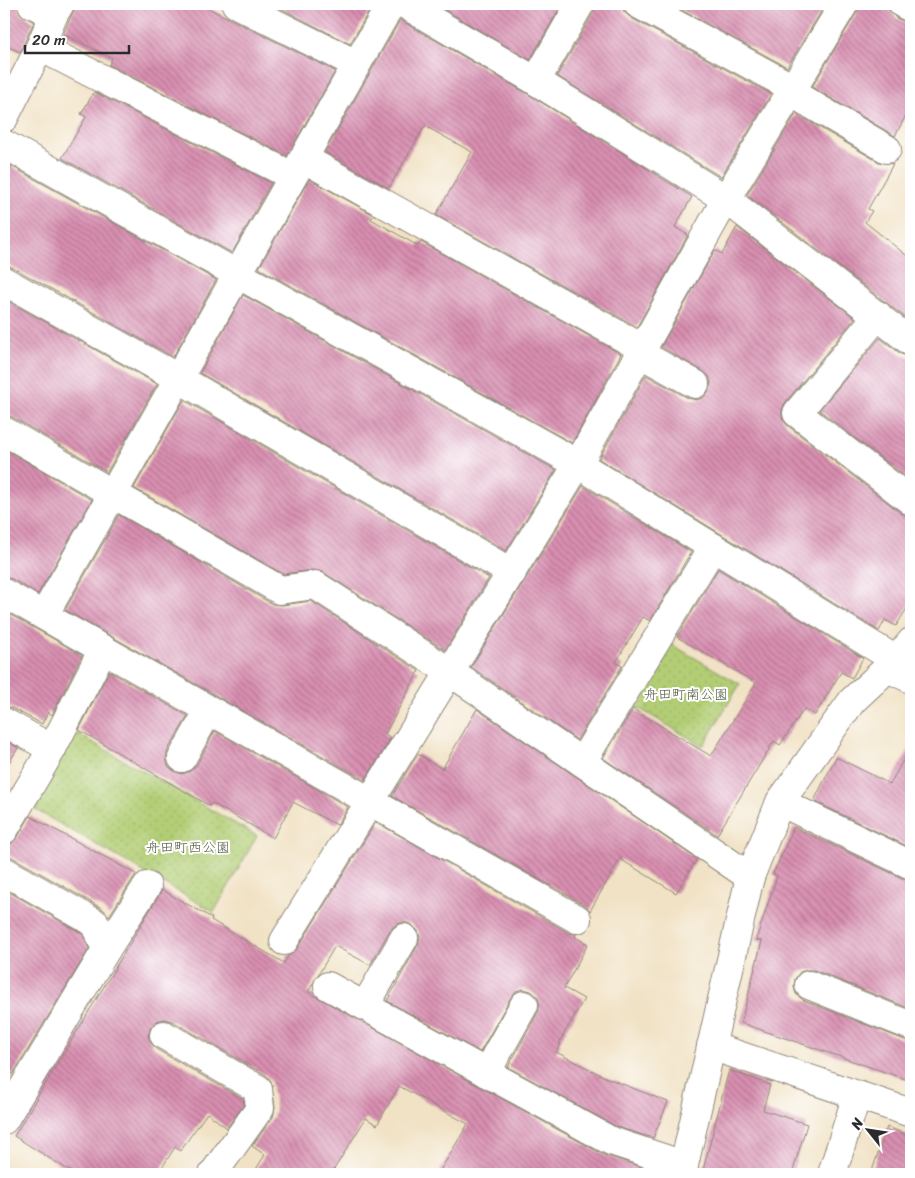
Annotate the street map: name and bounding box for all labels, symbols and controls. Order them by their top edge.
scale bar [25,22,129,54]
text: 20 m [32,27,66,53]
park label: 舟田町南公園 [644,682,728,707]
park label: 舟田町西公園 [146,835,230,860]
north arrow [842,1106,892,1156]
text: N [843,1113,871,1135]

